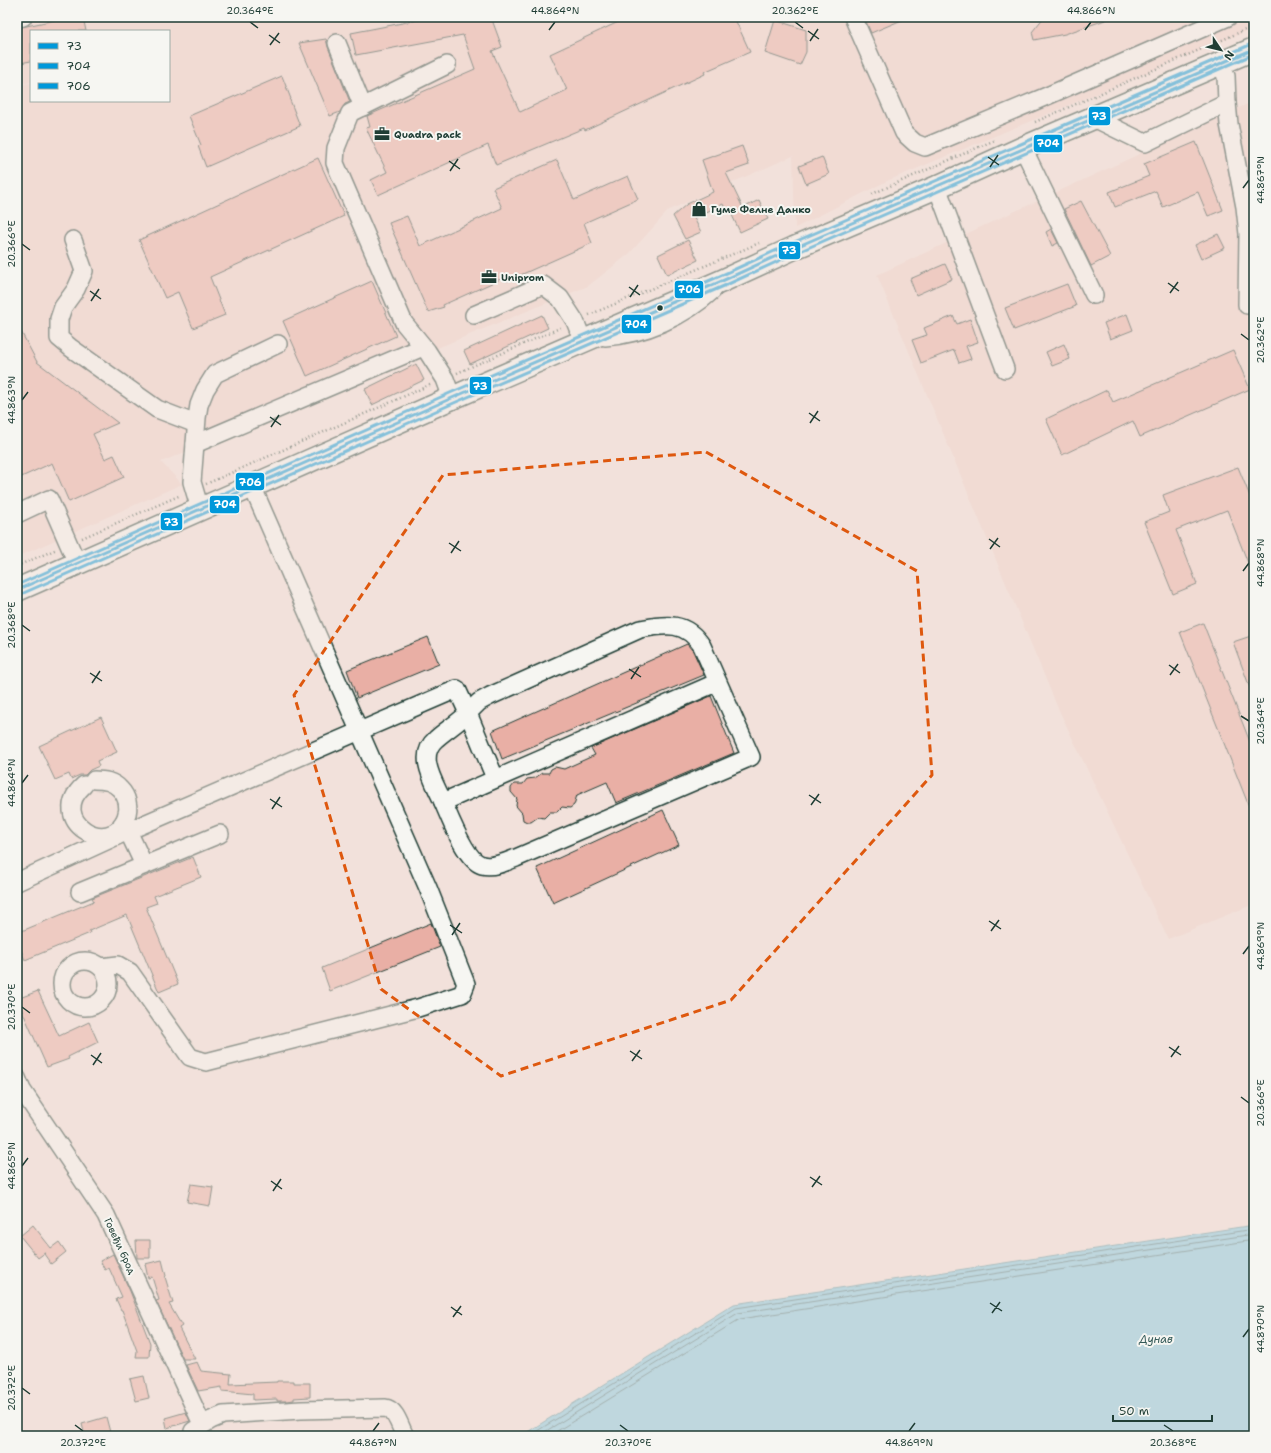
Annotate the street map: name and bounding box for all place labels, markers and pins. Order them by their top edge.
office icon: Quadra pack [373,125,391,143]
place label: Quadra pack [394,128,462,141]
shop icon: Гуме Фелне Данко [690,200,708,218]
place label: Гуме Фелне Данко [711,203,811,216]
office icon: Uniprom [480,268,498,286]
place label: Uniprom [501,271,544,284]
unlabelled marker [655,303,665,313]

